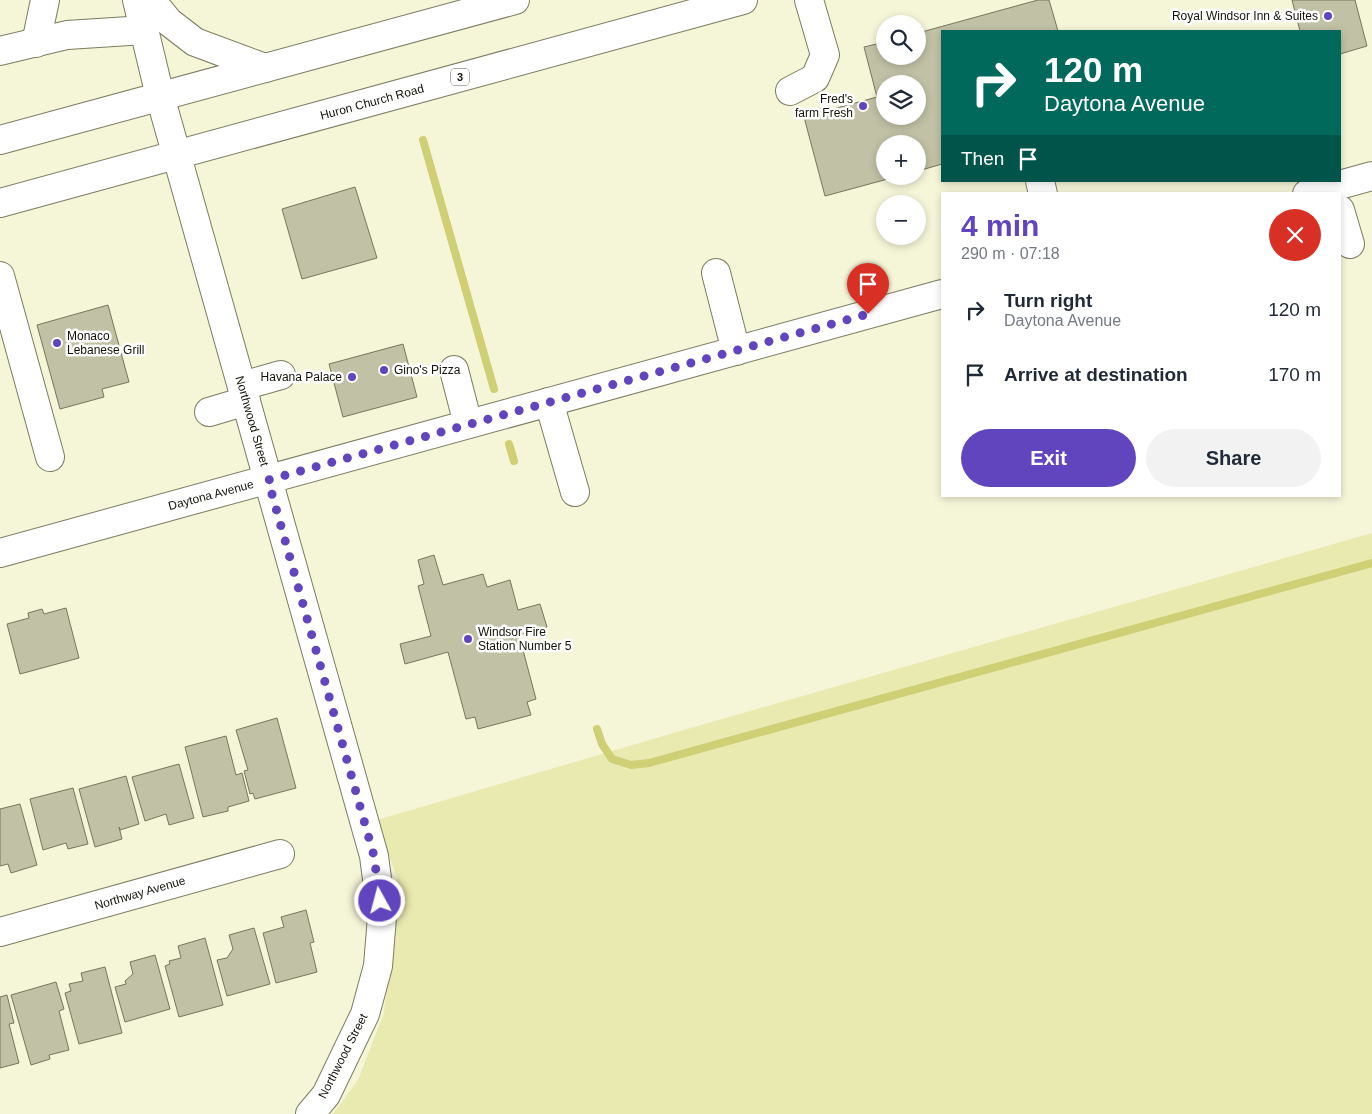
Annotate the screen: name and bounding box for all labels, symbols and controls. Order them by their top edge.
place label: Royal Windsor Inn & Suites [1172,9,1318,23]
marker: Royal Windsor Inn & Suites [1322,10,1334,22]
map controls [876,15,926,245]
button: search [876,15,926,65]
icon: right [961,50,1026,115]
text: 120 m [1044,50,1143,89]
road number: 3 [451,68,469,86]
button: layers [876,75,926,125]
street label: Huron Church Road [319,81,425,123]
text: Daytona Avenue [1044,91,1205,116]
place label: Fred's farm Fresh [795,92,853,120]
marker: Fred's farm Fresh [857,100,869,112]
button: + [876,135,926,185]
icon: arrive [1014,145,1042,173]
text: Then [961,148,1004,169]
button: − [876,195,926,245]
text: 4 min [961,209,1039,242]
button: close [1269,209,1321,261]
text: 290 m · 07:18 [961,245,1060,262]
pin [847,263,889,314]
icon: arrive [854,270,882,298]
text: Turn right [1004,290,1092,311]
icon: right [961,296,989,324]
text: 120 m [1268,299,1321,320]
text: Daytona Avenue [1004,312,1121,329]
place label: Monaco Lebanese Grill [67,329,144,357]
marker: Monaco Lebanese Grill [51,337,63,349]
icon: arrive [961,361,989,389]
place label: Gino's Pizza [394,363,461,377]
marker: Gino's Pizza [378,364,390,376]
text: Arrive at destination [1004,364,1188,385]
text: 170 m [1268,364,1321,385]
place label: Havana Palace [261,370,342,384]
marker: Havana Palace [346,371,358,383]
street label: Northwood Street [232,374,272,468]
button: Exit [961,429,1136,487]
button: Share [1146,429,1321,487]
street label: Daytona Avenue [167,477,256,513]
place label: Windsor Fire Station Number 5 [478,625,572,653]
marker: Windsor Fire Station Number 5 [462,633,474,645]
street label: Northway Avenue [93,873,187,913]
position arrow [353,874,405,926]
street label: Northwood Street [316,1011,371,1101]

